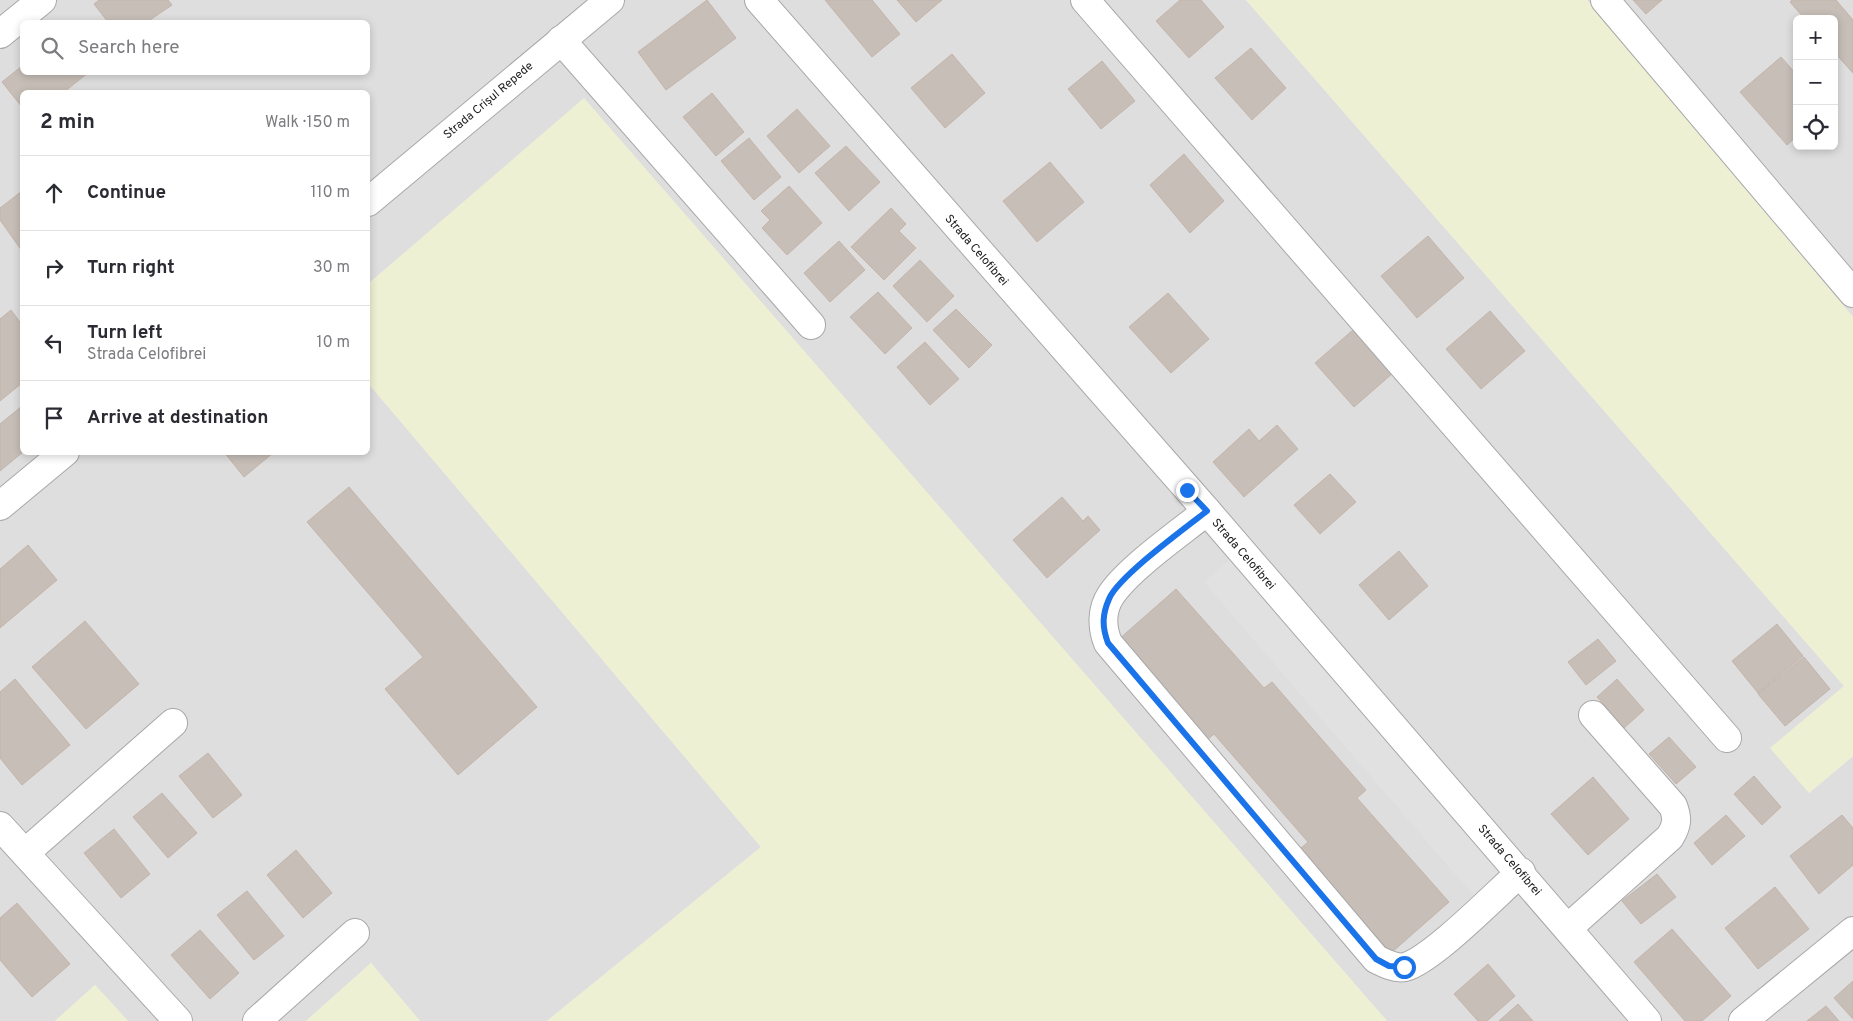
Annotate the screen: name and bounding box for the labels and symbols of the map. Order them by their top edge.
street label: Strada Crișul Repede [440,58,537,143]
street label: Strada Celofibrei [941,212,1012,290]
route end [1176,479,1199,502]
street label: Strada Celofibrei [1208,516,1279,594]
street label: Strada Celofibrei [1474,822,1545,900]
route start [1393,956,1416,979]

